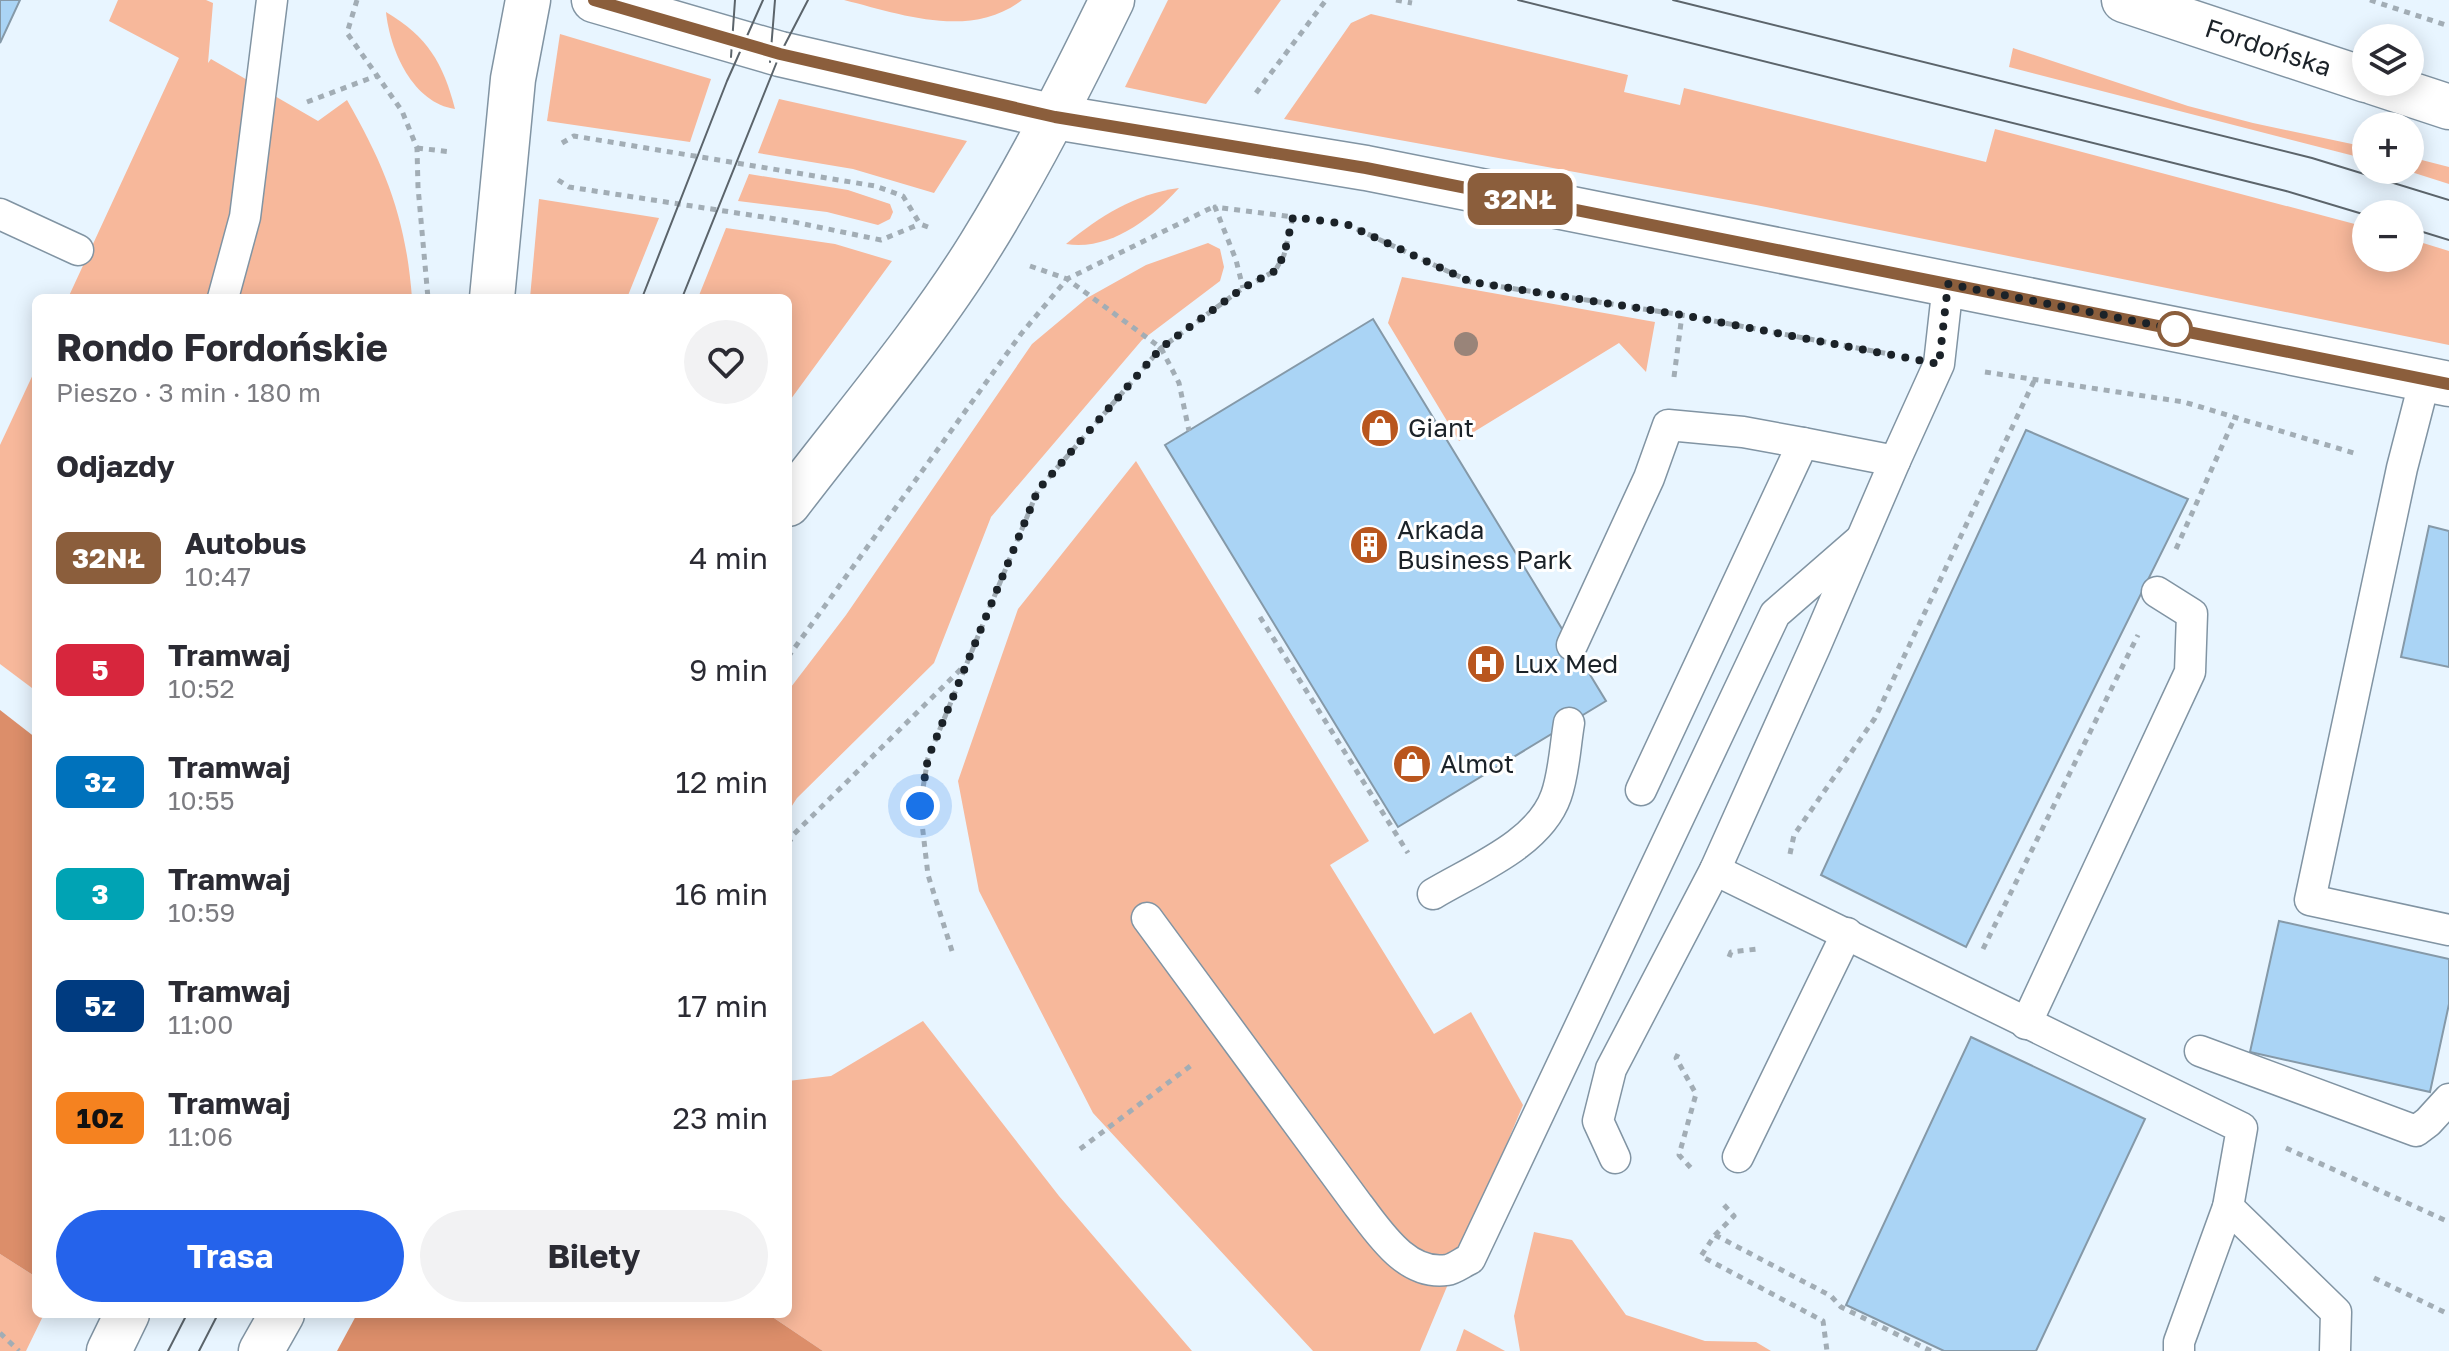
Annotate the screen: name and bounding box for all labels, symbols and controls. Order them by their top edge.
street label: Fordońska [2201,12,2336,83]
map controls [2352,24,2424,272]
button: layers [2352,24,2424,96]
button: + [2352,112,2424,184]
line badge: 32NŁ [1464,173,1576,225]
text: 32NŁ [1484,182,1556,215]
button: − [2352,200,2424,272]
unlabelled marker [2158,312,2192,346]
button: heart [684,320,768,404]
text: Rondo Fordońskie [56,324,388,369]
text: Pieszo · 3 min · 180 m [56,377,321,408]
shop icon: Giant [1359,407,1401,449]
place label: Giant [1408,412,1474,443]
text: Odjazdy [56,448,175,484]
place label: Arkada Business Park [1397,514,1573,575]
building icon: Arkada Business Park [1348,524,1390,566]
text: Autobus [185,525,307,561]
text: 4 min [689,540,768,576]
text: 32NŁ [72,541,145,574]
text: 10:47 [185,561,251,592]
text: Tramwaj [168,637,291,673]
hospital icon: Lux Med [1465,643,1507,685]
place label: Lux Med [1514,648,1618,679]
text: 9 min [689,652,768,688]
text: 5 [91,653,109,686]
text: 10:52 [168,673,235,704]
shop icon: Almot [1391,743,1433,785]
place label: Almot [1440,748,1514,779]
text: Tramwaj [168,749,291,785]
text: 12 min [676,764,768,800]
text: 3z [84,765,116,798]
text: 10:55 [168,785,235,816]
your location [900,786,940,826]
text: Tramwaj [168,861,291,897]
text: 16 min [675,876,768,912]
text: 3 [91,877,109,910]
text: 10:59 [168,897,235,928]
text: Tramwaj [168,973,291,1009]
text: 17 min [677,988,768,1024]
text: 5z [84,989,116,1022]
text: 11:00 [168,1009,233,1040]
text: Tramwaj [168,1085,291,1121]
text: 23 min [673,1100,768,1136]
text: 10z [77,1101,123,1134]
text: 11:06 [168,1121,233,1152]
button: Trasa [56,1210,404,1302]
button: Bilety [420,1210,768,1302]

